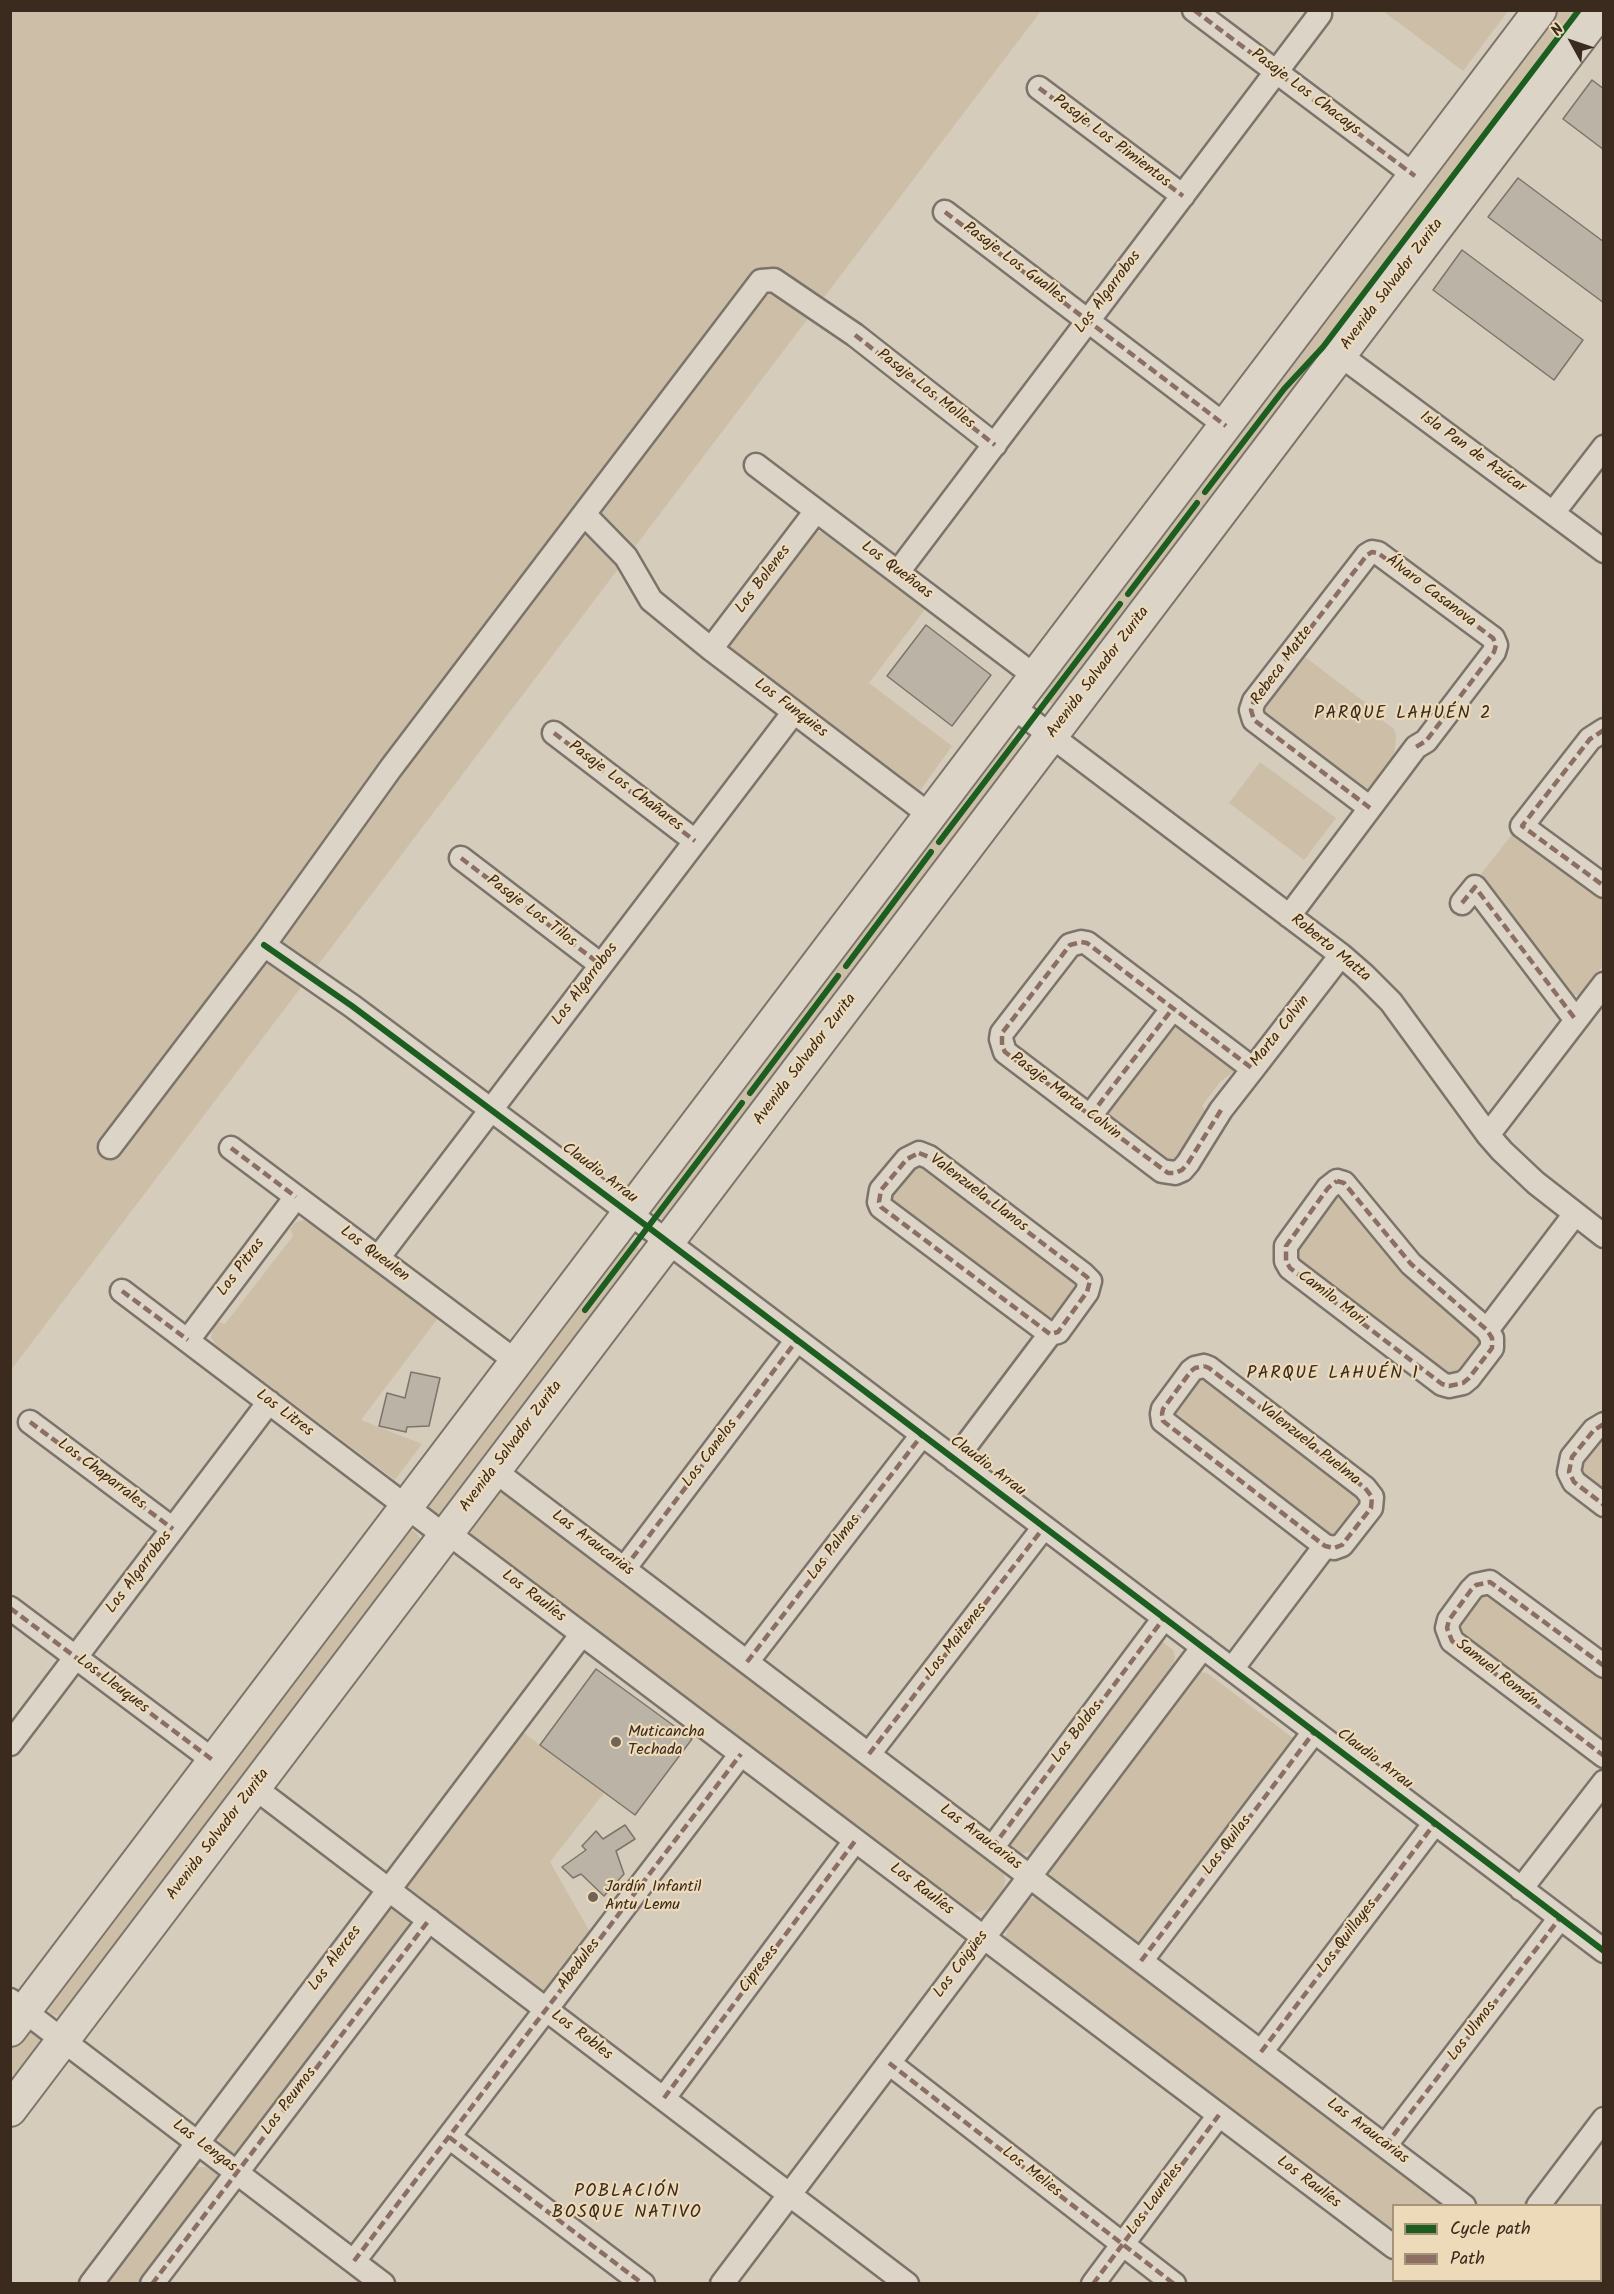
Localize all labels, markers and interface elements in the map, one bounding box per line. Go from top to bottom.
north arrow [1542,12,1602,72]
text: N [1545,18,1571,42]
street label: Pasaje Los Chacays [1247,46,1363,140]
street label: Pasaje Los Pimientos [1048,91,1174,193]
street label: Avenida Salvador Zurita [1337,216,1449,354]
street label: Pasaje Los Gualles [959,219,1069,309]
street label: Los Algarrobos [1072,248,1146,338]
street label: Pasaje Los Molles [872,346,978,434]
street label: Isla Pan de Azúcar [1415,408,1529,498]
street label: Los Queñoas [857,538,935,604]
street label: Los Bolenes [732,542,796,618]
street label: Álvaro Casanova [1381,552,1479,632]
street label: Avenida Salvador Zurita [1043,604,1155,742]
street label: Rebeca Matte [1248,623,1318,709]
street label: Los Funquies [750,675,830,743]
district label: PARQUE LAHUÉN 2 [1314,704,1492,726]
street label: Pasaje Los Chañares [564,738,686,836]
street label: Pasaje Los Tilos [482,872,580,952]
street label: Roberto Matta [1286,911,1374,987]
street label: Los Algarrobos [549,940,623,1030]
street label: Avenida Salvador Zurita [750,991,862,1129]
street label: Marta Colvin [1247,992,1315,1072]
street label: Pasaje Marta Colvin [1006,1049,1124,1145]
street label: Claudio Arrau [557,1139,641,1209]
street label: Valenzuela Llanos [925,1151,1031,1237]
street label: Los Queulen [336,1223,412,1287]
street label: Los Pitras [214,1235,270,1301]
street label: Camilo Mori [1293,1267,1369,1331]
district label: PARQUE LAHUÉN 1 [1247,1364,1419,1386]
street label: Avenida Salvador Zurita [456,1378,568,1516]
street label: Los Litres [251,1386,317,1442]
street label: Valenzuela Puelma [1255,1400,1363,1490]
street label: Los Canelos [679,1416,743,1492]
street label: Claudio Arrau [945,1432,1029,1502]
street label: Los Chaparrales [53,1435,149,1515]
street label: Las Araucarias [547,1507,637,1581]
street label: Las Palmas [804,1512,866,1584]
street label: Los Algarrobos [103,1528,177,1618]
street label: Los Raulíes [497,1567,569,1627]
street label: Los Maitenes [922,1600,992,1682]
street label: Samuel Román [1451,1636,1541,1712]
street label: Los Lleuques [72,1651,152,1719]
street label: Los Boldos [1048,1698,1108,1768]
place label: Muticancha Techada [628,1723,705,1761]
street label: Claudio Arrau [1332,1725,1416,1795]
marker: Muticancha Techada [609,1735,623,1749]
street label: Avenida Salvador Zurita [163,1766,275,1904]
street label: Las Araucarias [935,1801,1025,1875]
street label: Las Quilas [1199,1812,1257,1880]
street label: Los Raulíes [885,1860,957,1920]
place label: Jardín Infantil Antu Lemu [605,1878,701,1916]
marker: Jardín Infantil Antu Lemu [586,1890,600,1904]
street label: Los Quillayes [1314,1896,1382,1978]
street label: Los Alerces [305,1923,367,1995]
street label: Los Coigües [931,1928,993,2002]
street label: Abedules [555,1936,605,1994]
street label: Cipreses [736,1943,784,1997]
street label: Los Ulmos [1444,1998,1502,2066]
street label: Los Robles [546,2007,616,2065]
street label: Los Peumos [258,2064,322,2140]
street label: Las Araucarias [1322,2095,1412,2169]
street label: Las Lengas [168,2117,240,2177]
street label: Los Melies [997,2144,1065,2202]
street label: Los Raulíes [1272,2153,1344,2213]
street label: Los Laureles [1124,2161,1188,2239]
district label: POBLACIÓN BOSQUE NATIVO [552,2182,702,2224]
legend [1392,2204,1602,2282]
text: Cycle path [1450,2215,1531,2244]
text: Path [1450,2245,1485,2274]

